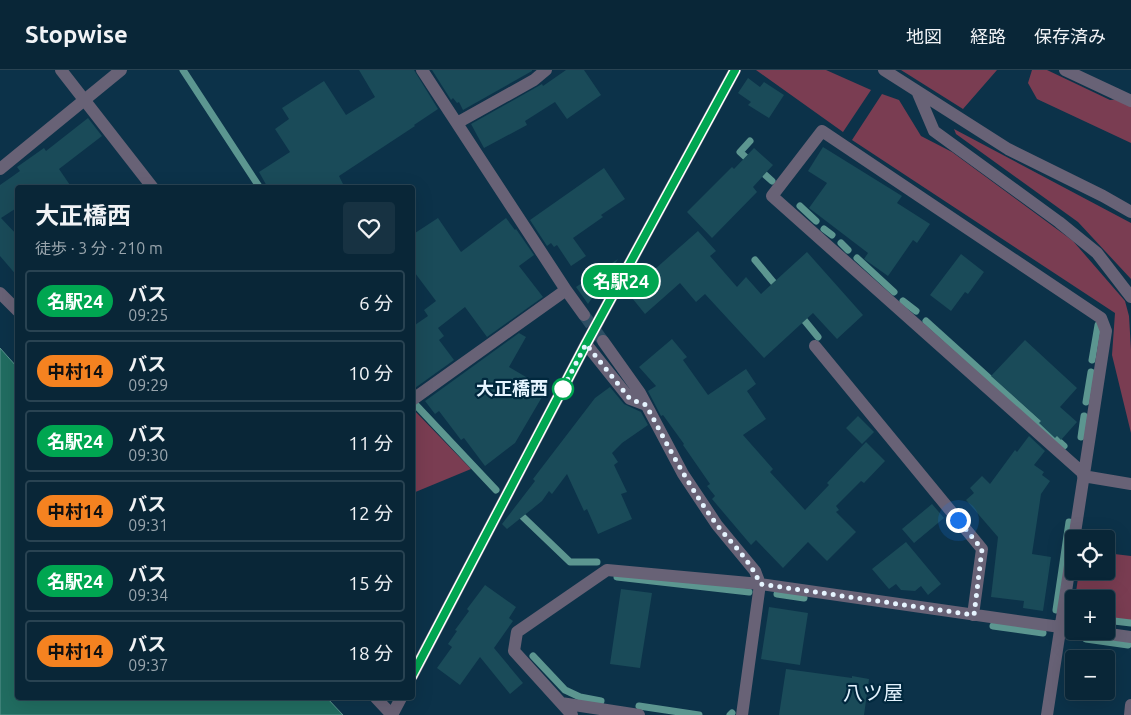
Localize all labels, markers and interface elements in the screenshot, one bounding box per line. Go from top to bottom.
text: Stopwise [25,21,128,48]
text: 地図 [906,26,942,46]
text: 経路 [970,26,1006,46]
text: 保存済み [1034,26,1106,46]
text: 大正橋西 [35,202,131,229]
button: heart [343,202,395,254]
text: 徒歩 · 3 分 · 210 m [35,239,163,257]
line badge: 名駅24 [586,265,656,297]
text: 名駅24 [593,271,649,291]
text: バス [128,283,166,305]
text: 名駅24 [47,291,103,311]
text: 6 分 [359,292,393,314]
text: 09:25 [128,306,168,324]
text: バス [128,353,166,375]
text: 中村14 [47,361,103,381]
text: 10 分 [348,362,393,384]
text: 09:29 [128,376,168,394]
place label: 大正橋西 [476,378,548,398]
marker: 大正橋西 [552,378,574,400]
text: バス [128,423,166,445]
text: 名駅24 [47,431,103,451]
text: 11 分 [348,432,393,454]
text: 09:30 [128,446,168,464]
text: バス [128,493,166,515]
text: 中村14 [47,501,103,521]
text: 12 分 [348,502,393,524]
your location [946,508,971,533]
text: 09:31 [128,516,168,534]
map controls [1065,530,1115,700]
button: locate [1065,530,1115,580]
text: バス [128,563,166,585]
text: 名駅24 [47,571,103,591]
text: 15 分 [348,572,393,594]
text: 09:34 [128,586,168,604]
button: + [1065,590,1115,640]
text: バス [128,633,166,655]
text: 中村14 [47,641,103,661]
text: 18 分 [348,642,393,664]
button: − [1065,650,1115,700]
text: 09:37 [128,656,168,674]
district label: 八ツ屋 [843,681,903,704]

